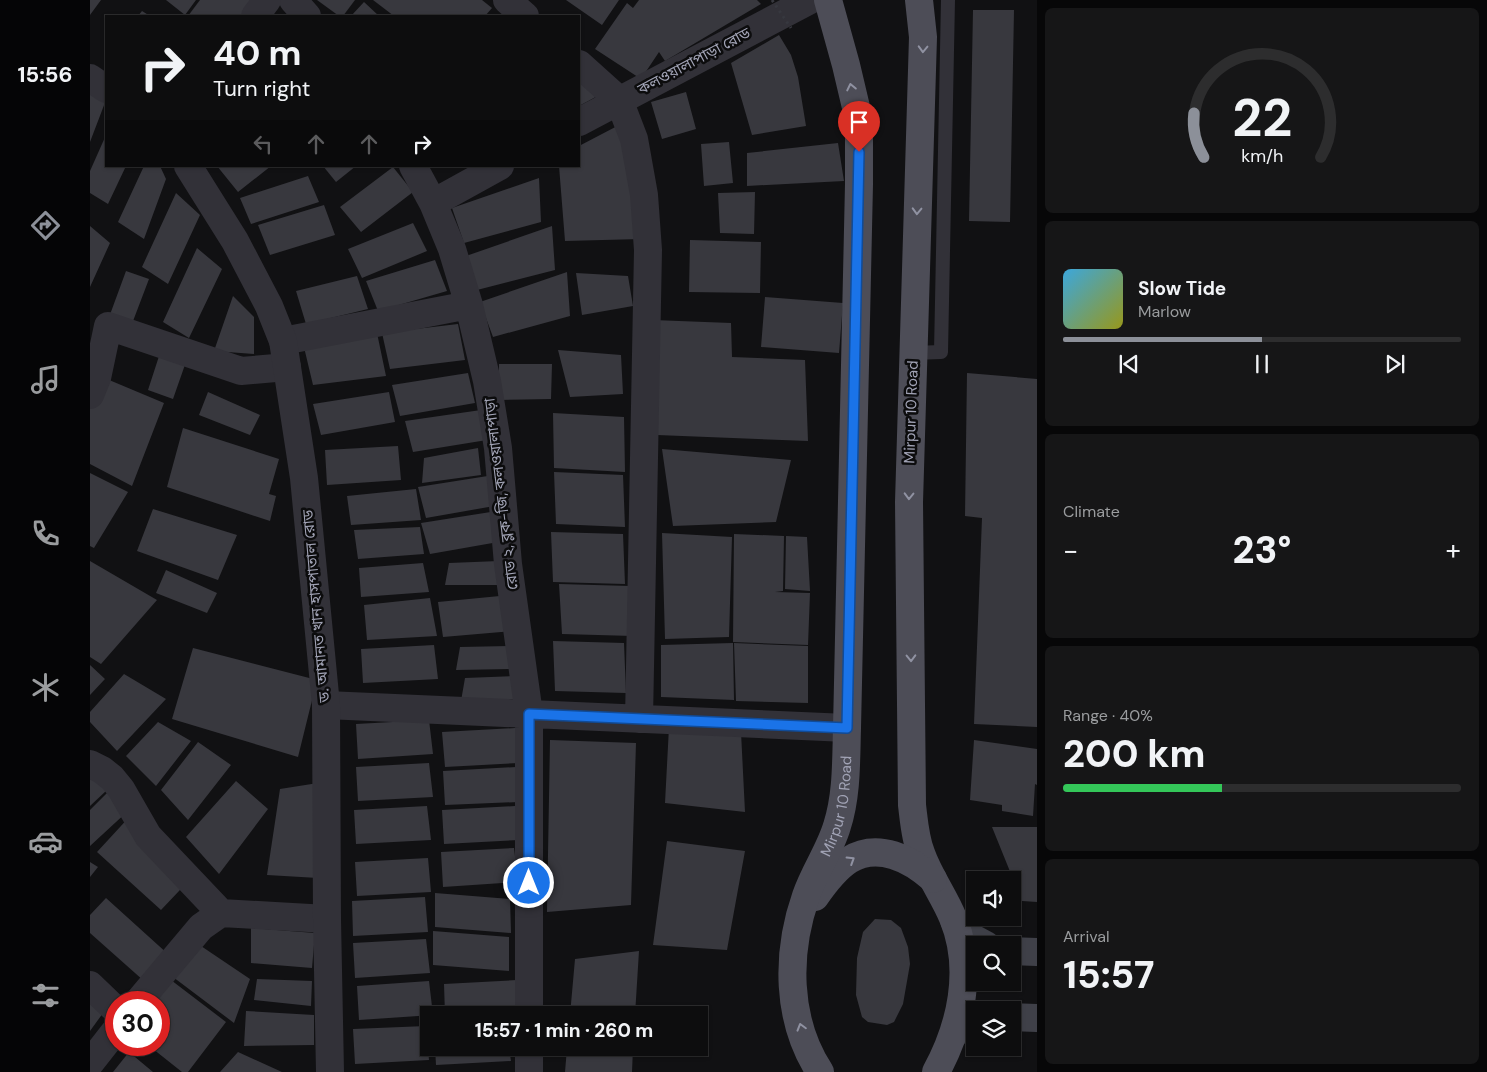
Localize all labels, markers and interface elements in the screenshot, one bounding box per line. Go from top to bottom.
street label: কলওয়ালাপাড়া রোড [633,23,754,100]
text: 40 m [213,30,302,76]
icon: right [130,35,195,100]
one-way arrow [917,45,928,53]
text: 15:56 [18,60,72,89]
text: Turn right [213,74,310,103]
one-way arrow [846,83,857,92]
text: 22 [1232,84,1292,152]
pin [838,101,880,152]
icon: arrive [845,108,873,136]
icon: left [249,130,277,158]
icon: ahead [302,130,330,158]
icon: ahead [355,130,383,158]
icon: right [408,130,436,158]
text: km/h [1241,144,1283,168]
one-way arrow [912,207,923,215]
icon: directions [28,208,63,243]
text: Slow Tide [1138,276,1226,301]
text: Marlow [1138,301,1191,322]
icon: previous [1115,350,1143,378]
icon: pause [1248,350,1276,378]
icon: next [1381,350,1409,378]
street label: Mirpur 10 Road [899,360,923,464]
icon: music [28,362,63,397]
street label: রোড ২, ব্লক-জি, কলওয়ালাপাড়া [479,396,523,591]
one-way arrow [904,492,914,500]
text: Climate [1063,501,1120,522]
street label: ড. আমানত খান হাসপাতাল রোড [298,508,334,704]
icon: phone [28,516,63,551]
text: 23° [1233,525,1291,575]
text: − [1063,532,1078,569]
text: + [1446,532,1461,569]
one-way arrow [905,655,916,663]
icon: climate [28,670,63,705]
text: Range · 40% [1063,705,1153,726]
text: 200 km [1063,729,1206,779]
street label: Mirpur 10 Road [816,755,856,860]
icon: car [28,824,63,859]
position arrow [502,856,554,908]
one-way arrow [845,857,854,867]
map controls [966,871,1021,1056]
button: sound [966,871,1021,926]
text: Arrival [1063,926,1110,947]
button: search [966,936,1021,991]
text: 15:57 [1063,950,1154,1000]
icon: filters [28,978,63,1013]
speed limit sign: 30 [105,991,170,1056]
button: layers [966,1001,1021,1056]
text: 15:57 · 1 min · 260 m [475,1018,653,1043]
one-way arrow [796,1024,806,1032]

